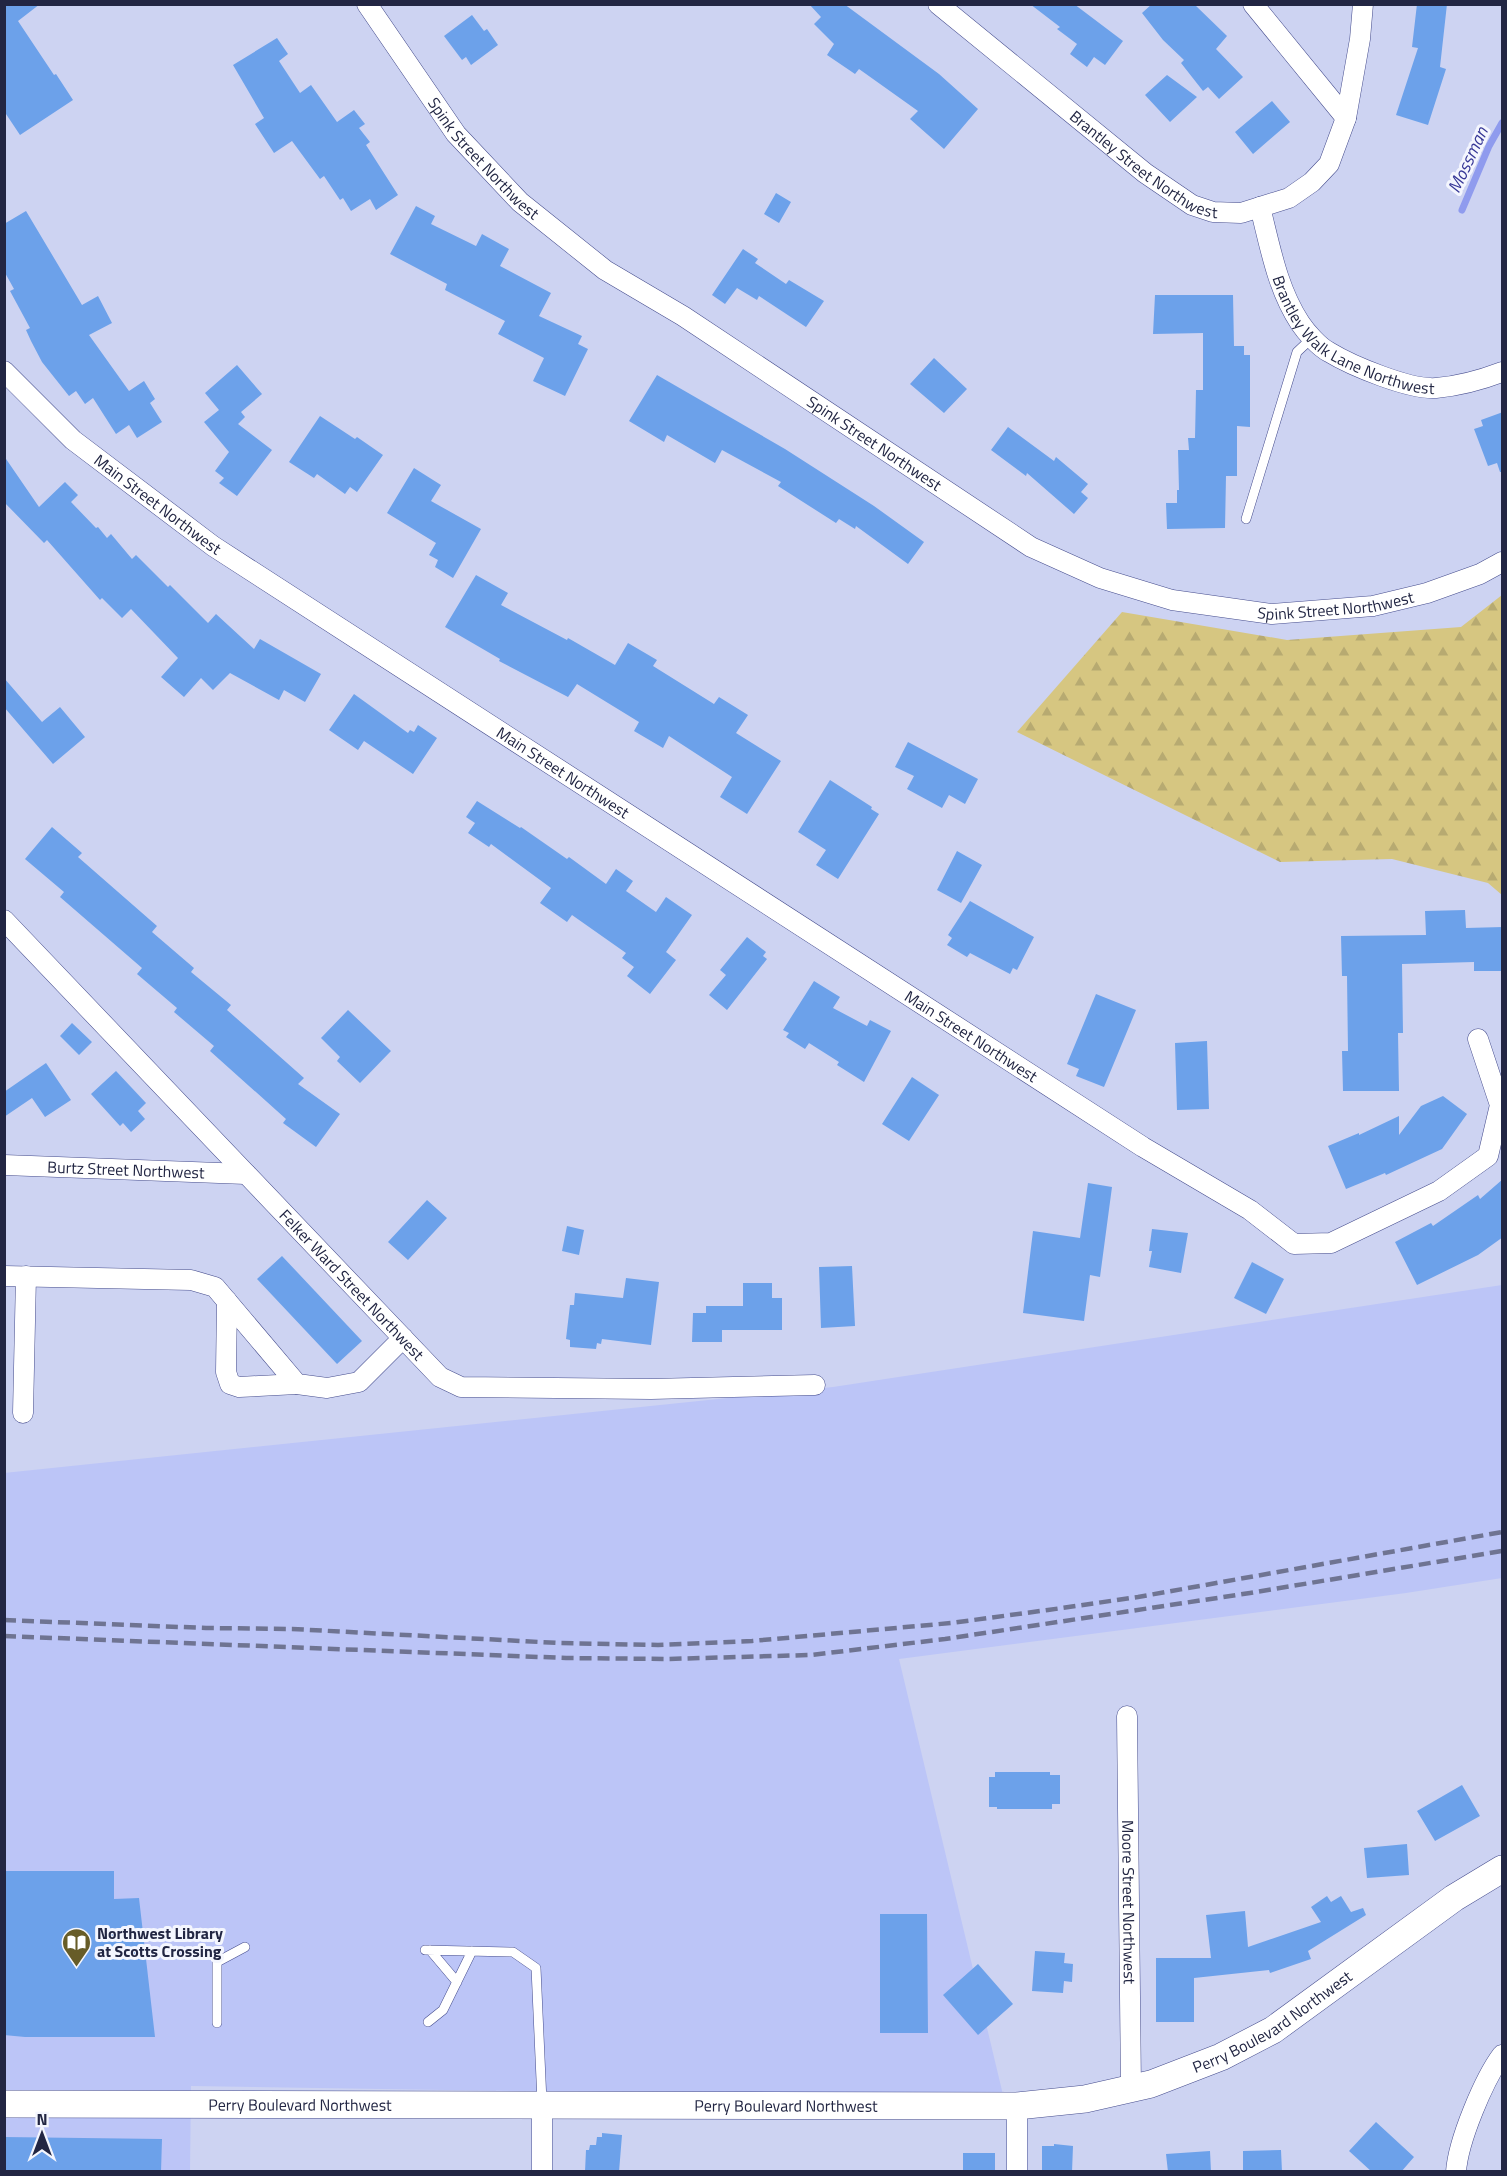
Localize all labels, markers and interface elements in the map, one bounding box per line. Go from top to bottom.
street label: Spink Street Northwest [422,92,545,225]
street label: Brantley Street Northwest [1065,104,1218,224]
water label: Mossman [1440,121,1495,197]
street label: Brantley Walk Lane Northwest [1267,272,1435,400]
street label: Spink Street Northwest [802,389,947,497]
street label: Main Street Northwest [89,448,226,561]
street label: Spink Street Northwest [1256,585,1417,626]
street label: Main Street Northwest [492,720,635,824]
street label: Main Street Northwest [900,984,1043,1088]
street label: Burtz Street Northwest [47,1155,205,1184]
street label: Felker Ward Street Northwest [274,1204,430,1366]
street label: Moore Street Northwest [1116,1820,1142,1985]
place label: Northwest Library at Scotts Crossing [97,1921,223,1963]
library icon: Northwest Library at Scotts Crossing [60,1926,92,1968]
street label: Perry Boulevard Northwest [1189,1964,1357,2079]
street label: Perry Boulevard Northwest [208,2092,392,2117]
street label: Perry Boulevard Northwest [694,2093,878,2118]
north arrow [12,2104,72,2164]
text: N [36,2107,48,2131]

